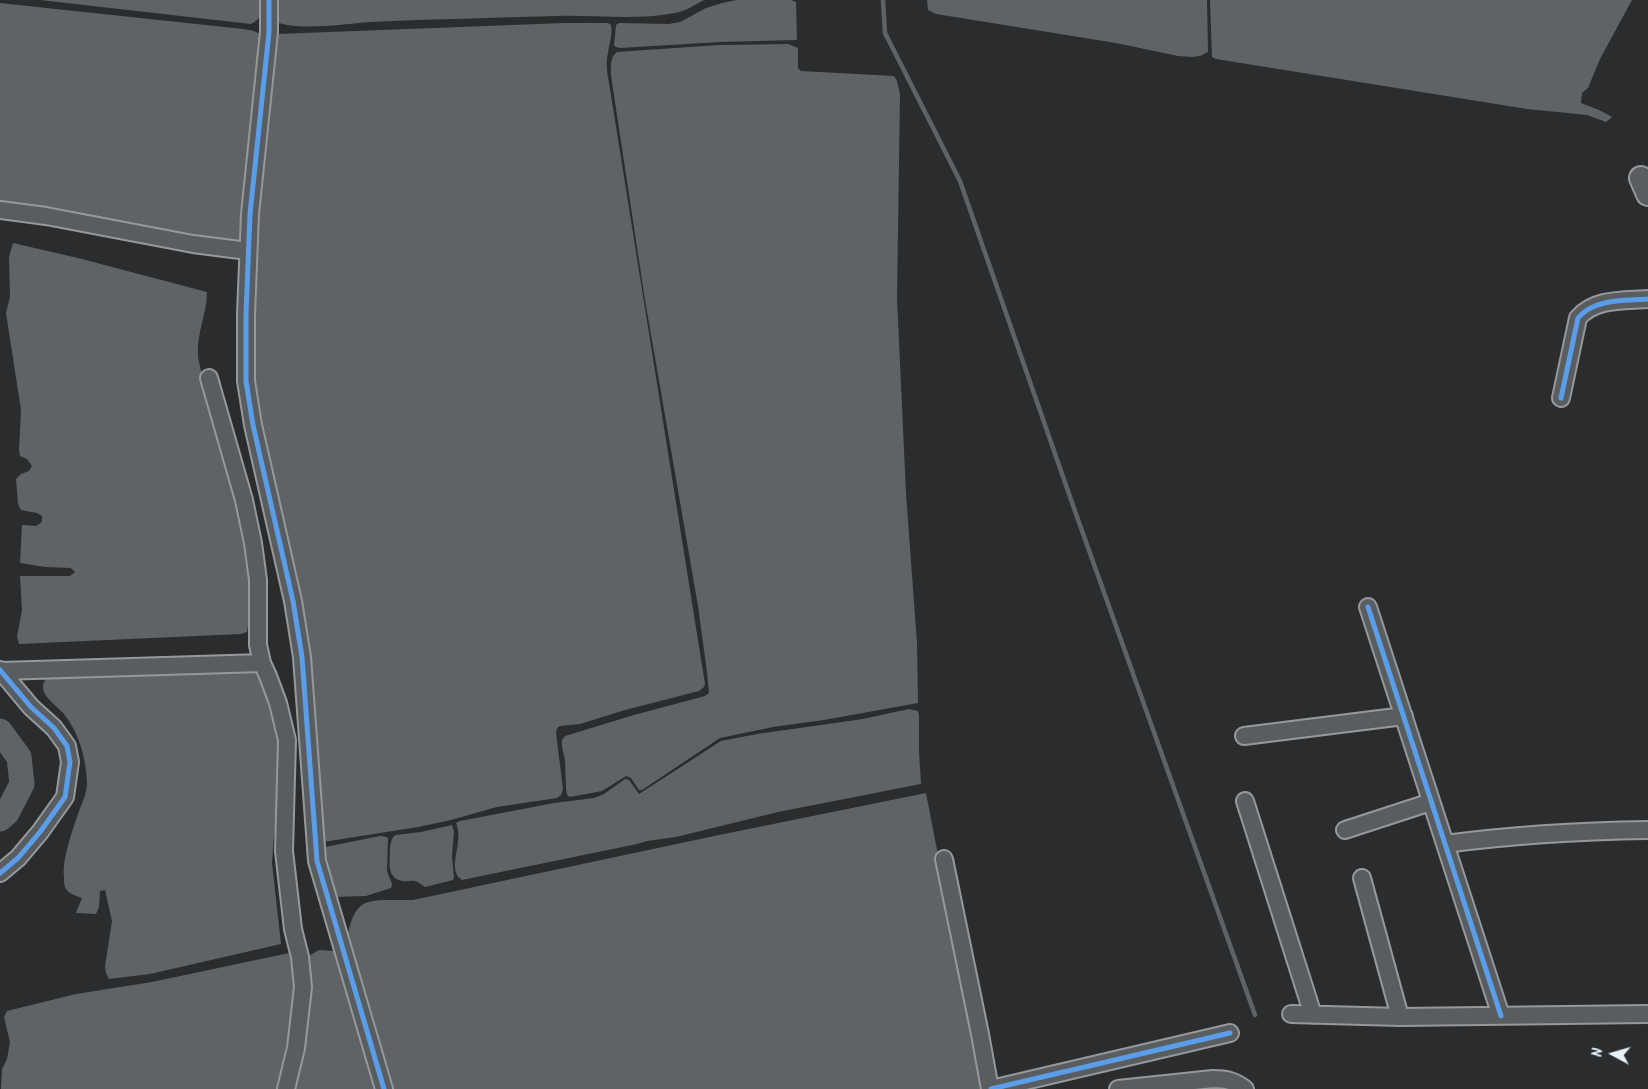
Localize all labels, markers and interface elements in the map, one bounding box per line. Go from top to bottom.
north arrow [1588,1029,1638,1079]
text: N [1587,1047,1609,1058]

